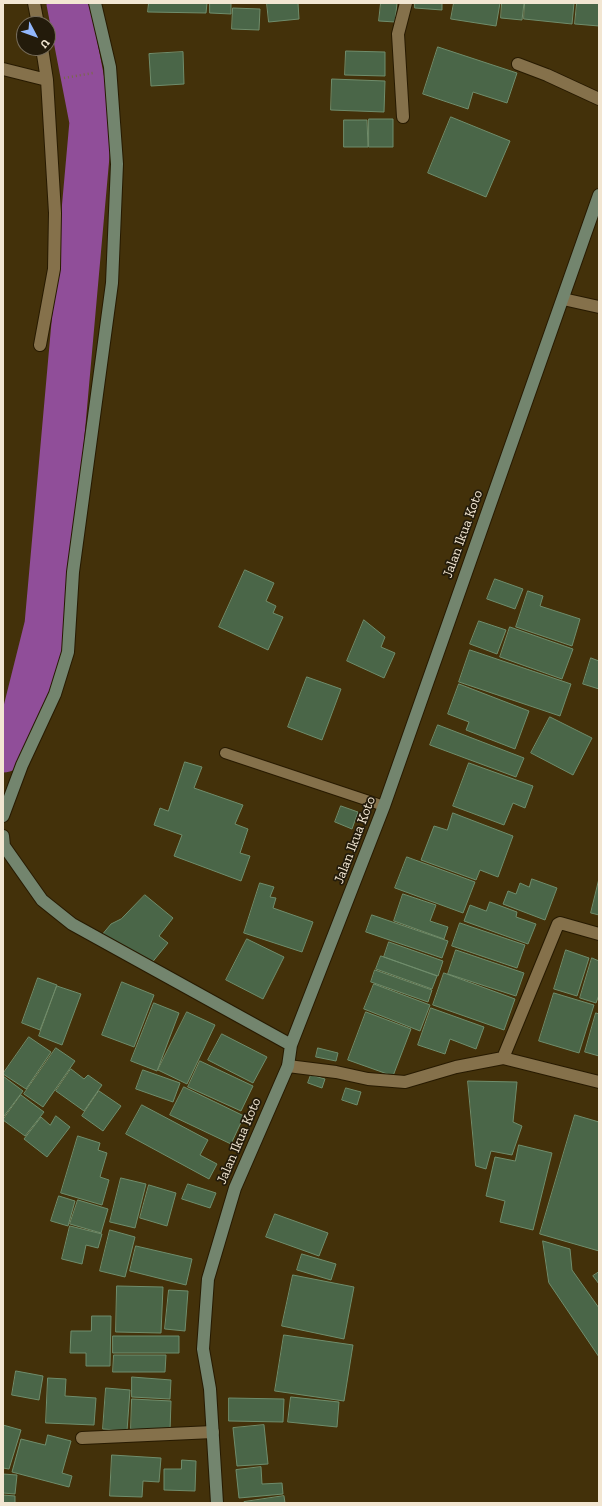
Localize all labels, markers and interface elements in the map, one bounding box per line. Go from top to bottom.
north arrow [16,16,56,56]
text: U [37,36,52,51]
street label: Jalan Ikua Koto [439,488,487,580]
street label: Jalan Ikua Koto [331,794,379,886]
street label: Jalan Ikua Koto [213,1095,265,1187]

